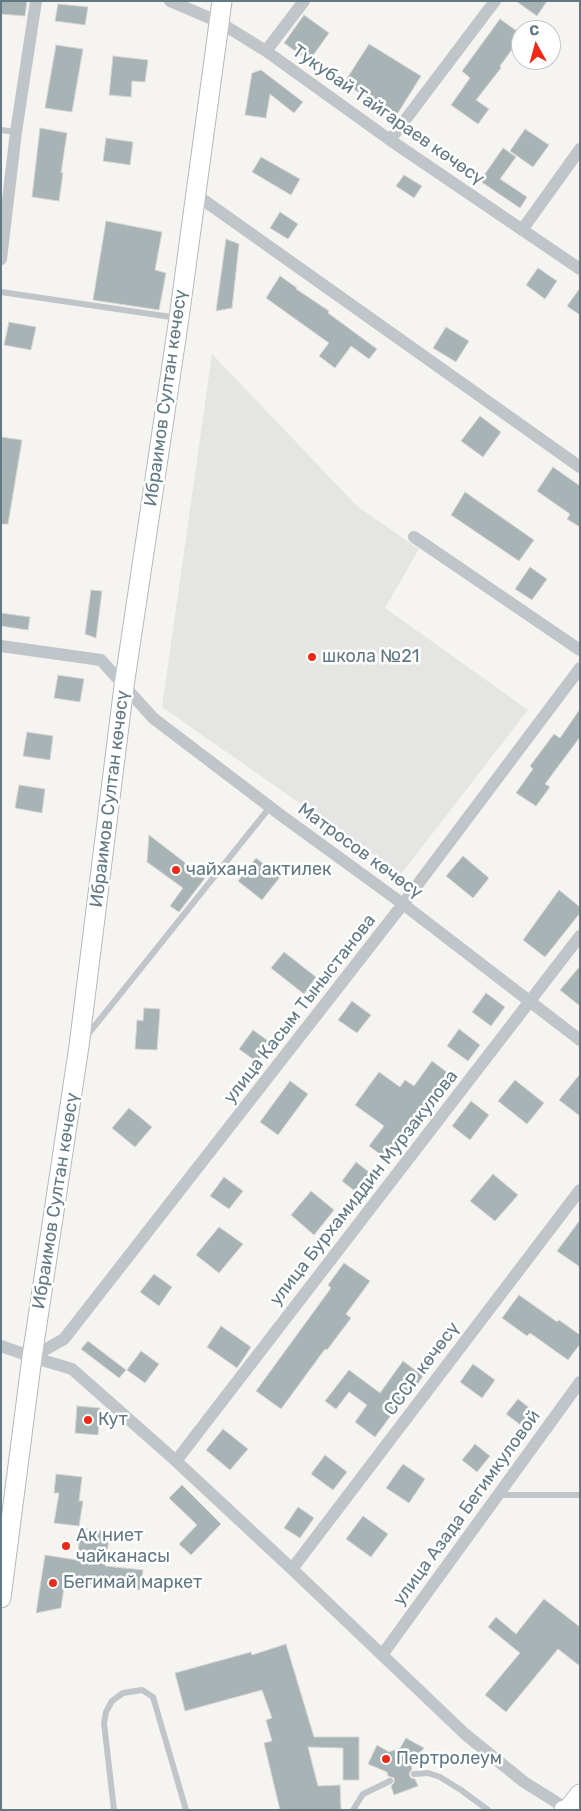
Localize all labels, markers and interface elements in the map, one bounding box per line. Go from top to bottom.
north arrow [511,20,561,70]
text: С [528,22,540,40]
street label: Тукубай Тайгараев көчөсү [288,40,488,190]
street label: Ибраимов Султан көчөсү [140,288,192,508]
place label: школа №21 [322,646,419,668]
marker: школа №21 [306,651,318,663]
street label: Ибраимов Султан көчөсү [86,689,134,909]
street label: Матросов көчөсү [293,798,427,904]
place label: чайхана актилек [186,859,332,881]
marker: чайхана актилек [170,864,182,876]
street label: улица Касым Тыныстанова [219,910,381,1108]
street label: улица Бурхамиддин Мурзакулова [265,1066,463,1310]
street label: Ибраимов Султан көчөсү [28,1091,84,1311]
street label: СССР көчөсү [380,1318,464,1420]
street label: улица Азада Бегимкуловой [389,1406,545,1610]
place label: Кут [98,1409,128,1431]
marker: Кут [82,1414,94,1426]
place label: Ак ниет чайканасы [76,1525,170,1568]
marker: Ак ниет чайканасы [60,1540,72,1552]
place label: Бегимай маркет [63,1572,202,1594]
marker: Бегимай маркет [47,1577,59,1589]
place label: Пертролеум [396,1748,502,1770]
marker: Пертролеум [380,1753,392,1765]

